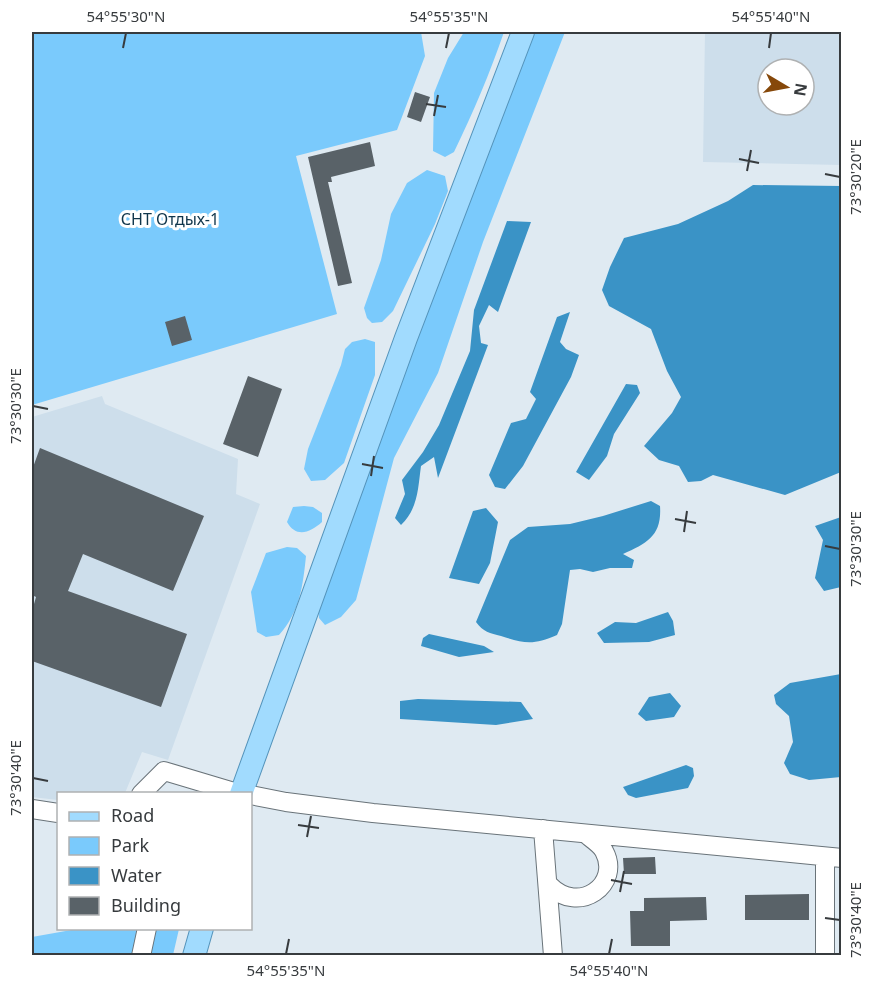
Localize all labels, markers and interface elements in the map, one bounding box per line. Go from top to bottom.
text: 54°55'30"N [87,6,165,26]
text: 54°55'35"N [410,6,488,26]
text: 54°55'40"N [732,6,810,26]
north arrow [756,57,816,117]
text: N [789,81,813,98]
text: 73°30'20"E [845,139,865,215]
park label: СНТ Отдых-1 [121,208,219,230]
text: 73°30'30"E [5,368,25,444]
text: 73°30'30"E [845,511,865,587]
text: 73°30'40"E [5,740,25,816]
legend [57,792,252,930]
text: Road [111,803,154,827]
text: Park [111,833,149,857]
text: Water [111,863,162,887]
text: 73°30'40"E [845,882,865,958]
text: Building [111,893,181,917]
text: 54°55'35"N [247,960,325,980]
text: 54°55'40"N [570,960,648,980]

